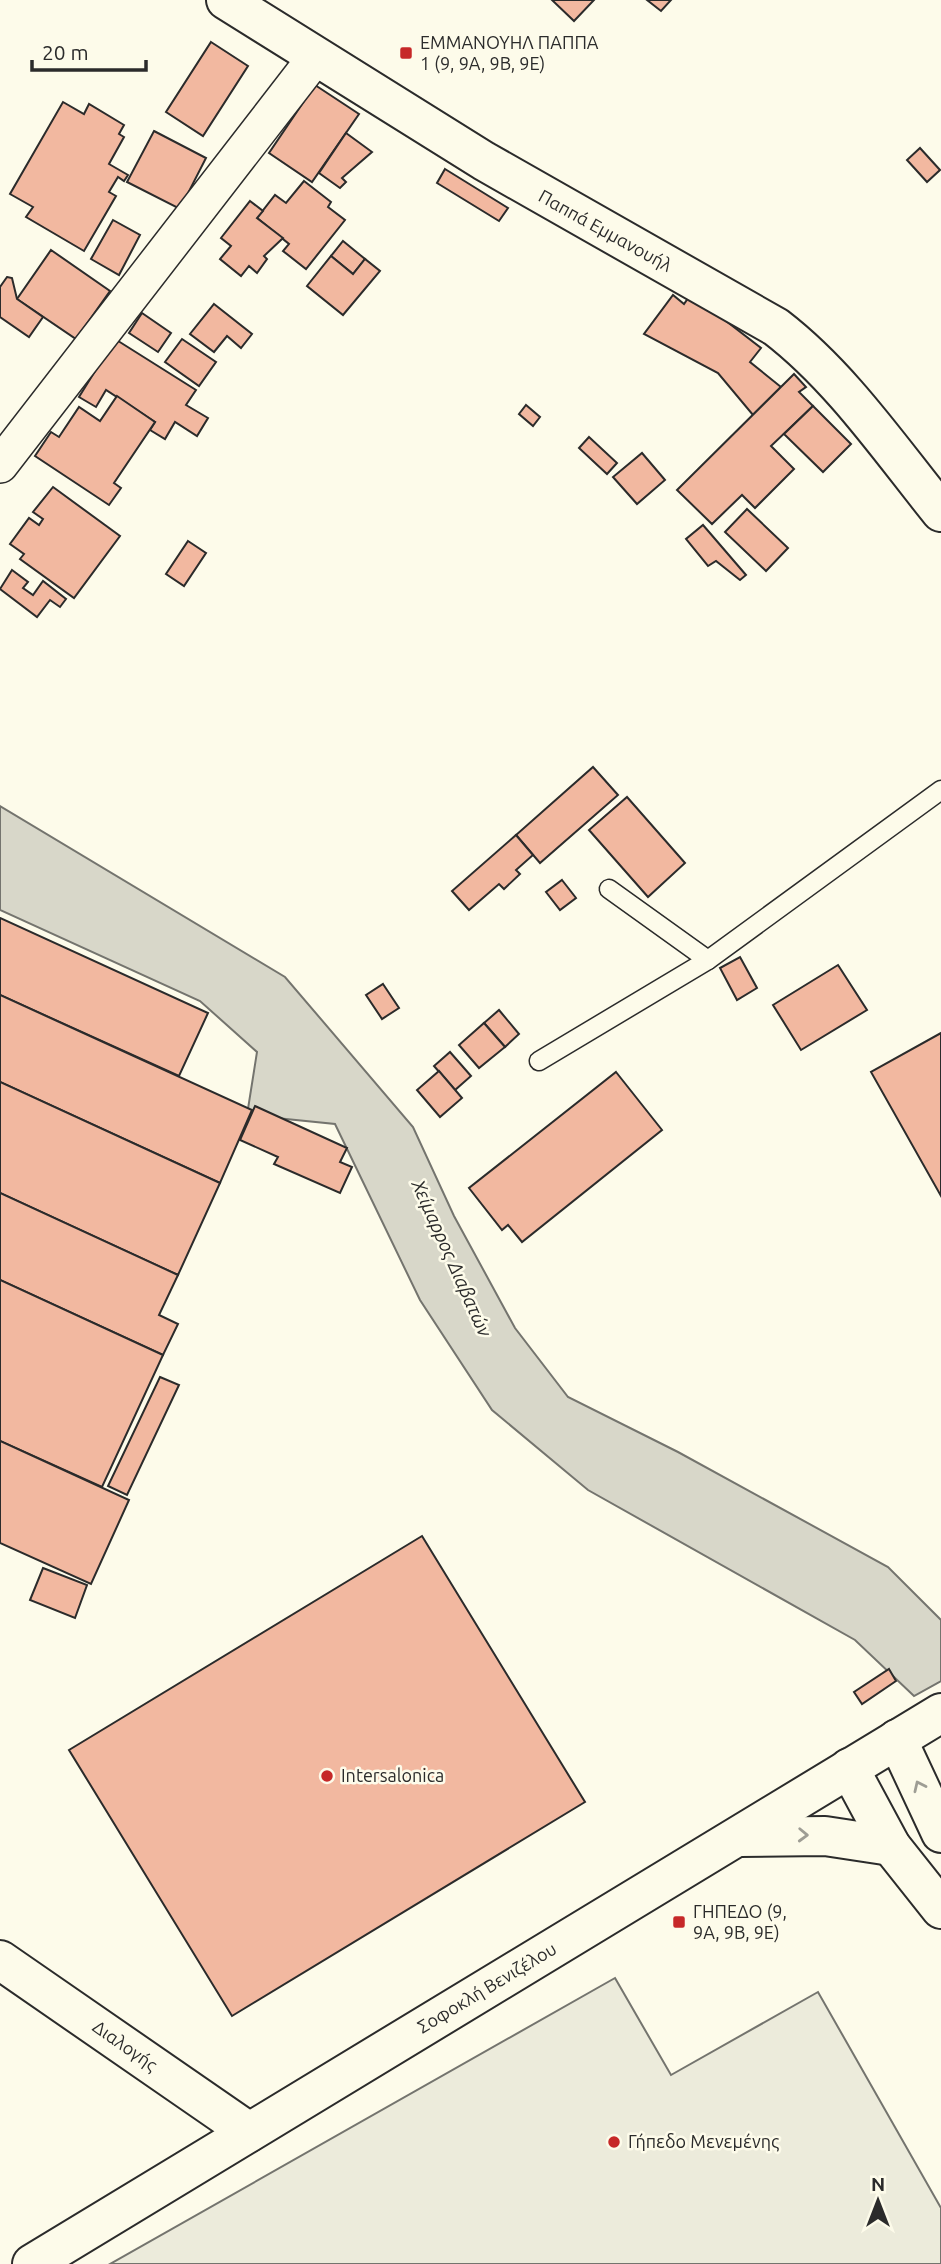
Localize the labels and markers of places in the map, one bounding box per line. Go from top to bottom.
place label: ΕΜΜΑΝΟΥΗΛ ΠΑΠΠΑ 1 (9, 9Α, 9Β, 9Ε) [420,32,599,74]
marker: ΕΜΜΑΝΟΥΗΛ ΠΑΠΠΑ 1 (9, 9Α, 9Β, 9Ε) [398,45,414,61]
place label: Intersalonica [341,1765,444,1785]
marker: Intersalonica [319,1768,335,1784]
place label: ΓΗΠΕΔΟ (9, 9Α, 9Β, 9Ε) [693,1901,787,1943]
marker: ΓΗΠΕΔΟ (9, 9Α, 9Β, 9Ε) [671,1914,687,1930]
place label: Γήπεδο Μενεμένης [628,2131,779,2152]
marker: Γήπεδο Μενεμένης [606,2134,622,2150]

